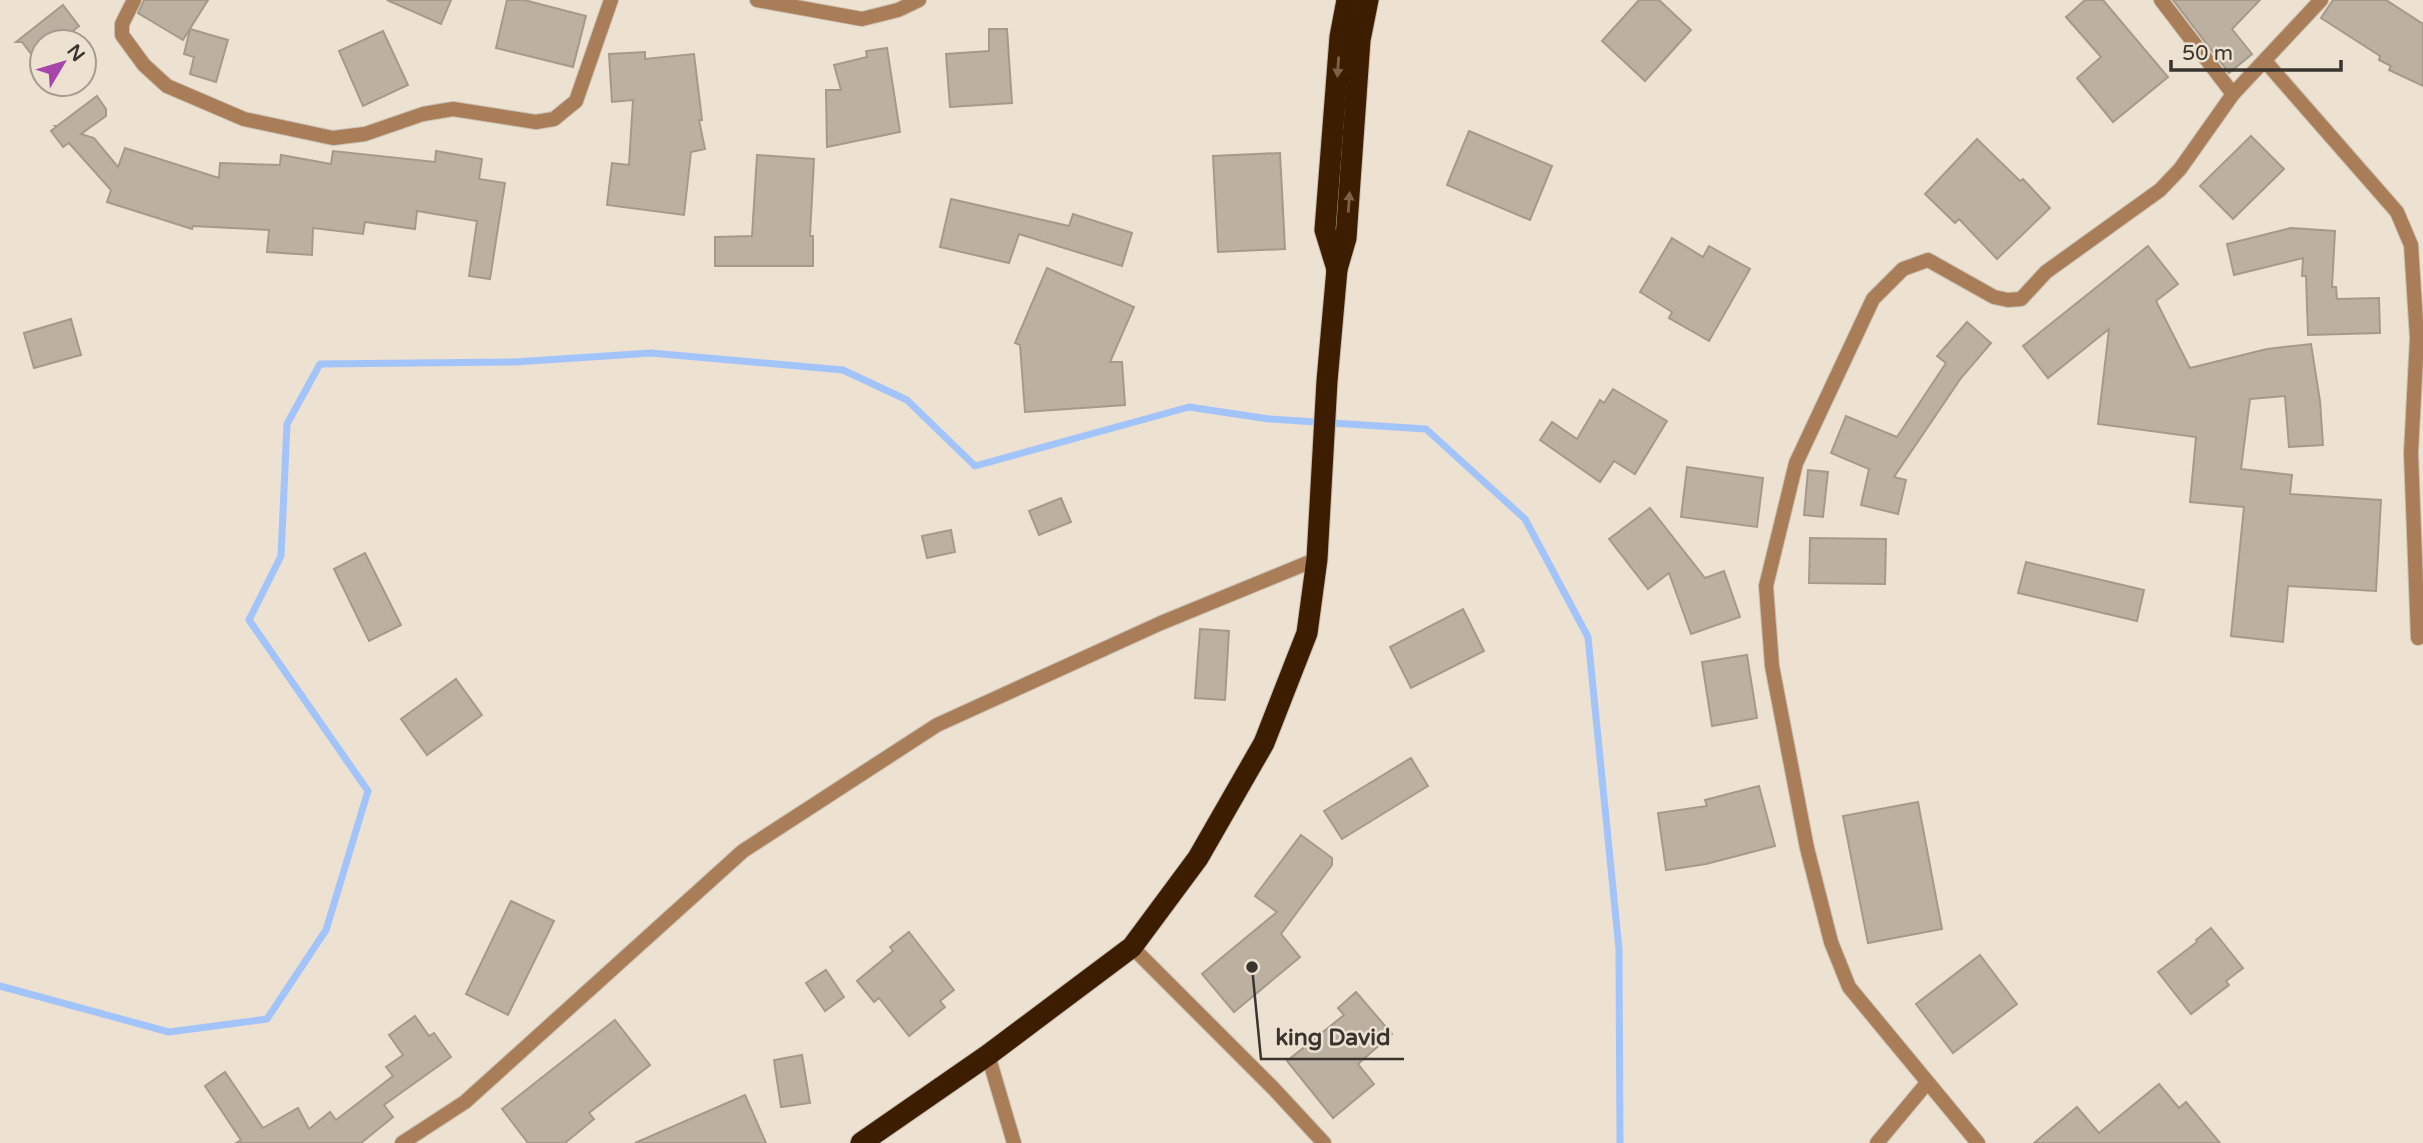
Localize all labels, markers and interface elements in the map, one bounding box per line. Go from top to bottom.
north arrow [28,28,98,98]
scale bar [2171,28,2341,72]
text: N [62,40,89,66]
text: 50 m [2182,41,2233,66]
one-way arrow [1332,57,1343,79]
one-way arrow [1344,191,1355,213]
callout: king David [1261,1015,1404,1059]
text: king David [1276,1024,1390,1052]

